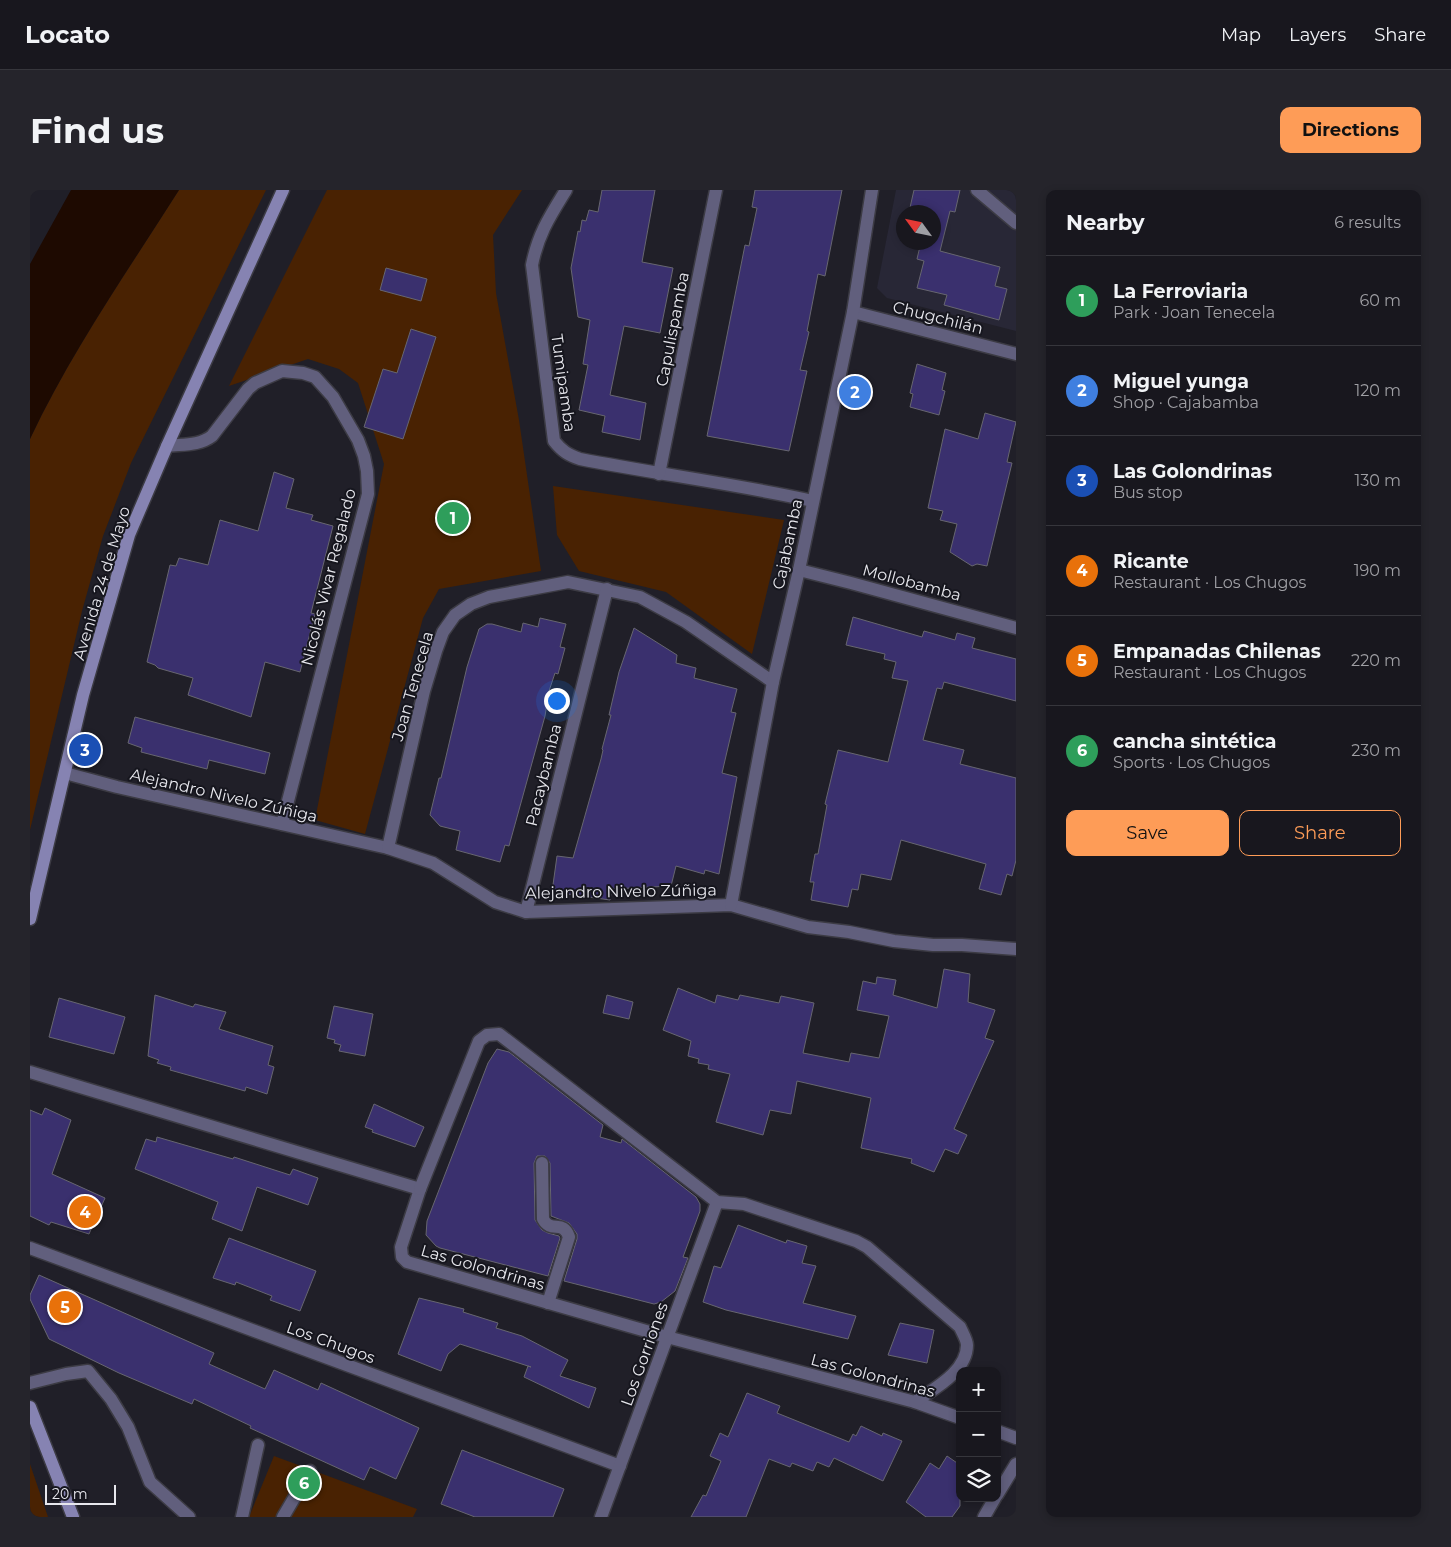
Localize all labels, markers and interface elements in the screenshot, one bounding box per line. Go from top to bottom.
text: Locato [25,20,110,49]
text: Map [1221,24,1261,46]
text: Layers [1289,24,1346,46]
text: Share [1374,24,1426,46]
button: Directions [1280,107,1421,153]
text: Find us [30,109,164,152]
north arrow [896,205,941,250]
text: Nearby [1066,210,1145,235]
text: 6 results [1334,213,1401,232]
street label: Capulispamba [652,270,693,388]
text: La Ferroviaria [1113,280,1248,303]
text: 1 [1079,291,1085,310]
text: 60 m [1359,291,1401,310]
street label: Chugchilán [891,297,985,338]
text: Park · Joan Tenecela [1113,303,1275,322]
street label: Tumipamba [547,333,580,433]
text: Miguel yunga [1113,370,1249,393]
pin: 2 [839,373,871,411]
text: 2 [1077,381,1087,400]
text: 120 m [1354,381,1401,400]
text: Shop · Cajabamba [1113,393,1259,412]
text: Las Golondrinas [1113,460,1272,483]
text: 3 [1077,471,1087,490]
text: 130 m [1354,471,1401,490]
text: Bus stop [1113,483,1183,502]
street label: Nicolás Vivar Regalado [297,487,360,668]
street label: Cajabamba [769,497,806,591]
pin: 1 [437,499,469,537]
street label: Avenida 24 de Mayo [69,504,134,662]
text: Ricante [1113,550,1189,573]
street label: Mollobamba [860,560,963,605]
text: 4 [1076,561,1088,580]
text: 190 m [1354,561,1401,580]
text: Restaurant · Los Chugos [1113,573,1306,592]
street label: Joan Tenecela [387,629,437,744]
text: Empanadas Chilenas [1113,640,1321,663]
text: 5 [1077,651,1087,670]
text: 220 m [1351,651,1401,670]
text: Restaurant · Los Chugos [1113,663,1306,682]
your location [544,688,570,714]
street label: Pacaybamba [522,722,565,828]
text: cancha sintética [1113,730,1276,753]
pin: 3 [69,731,101,769]
text: 6 [1077,741,1087,760]
text: 230 m [1351,741,1401,760]
text: Sports · Los Chugos [1113,753,1270,772]
street label: Alejandro Nivelo Zúñiga [128,765,319,826]
button: Save [1066,810,1229,856]
button: Share [1239,810,1401,856]
street label: Alejandro Nivelo Zúñiga [525,880,717,903]
pin: 4 [69,1193,101,1231]
street label: Las Golondrinas [419,1241,547,1294]
pin: 5 [49,1288,81,1326]
street label: Los Gorriones [617,1300,672,1409]
street label: Los Chugos [284,1318,378,1367]
street label: Las Golondrinas [809,1350,937,1401]
map controls [956,1367,1001,1502]
button: + [956,1367,1001,1412]
button: − [956,1412,1001,1457]
button: layers [956,1457,1001,1502]
pin: 6 [288,1464,320,1502]
scale bar [45,1482,116,1505]
text: 20 m [52,1485,88,1503]

